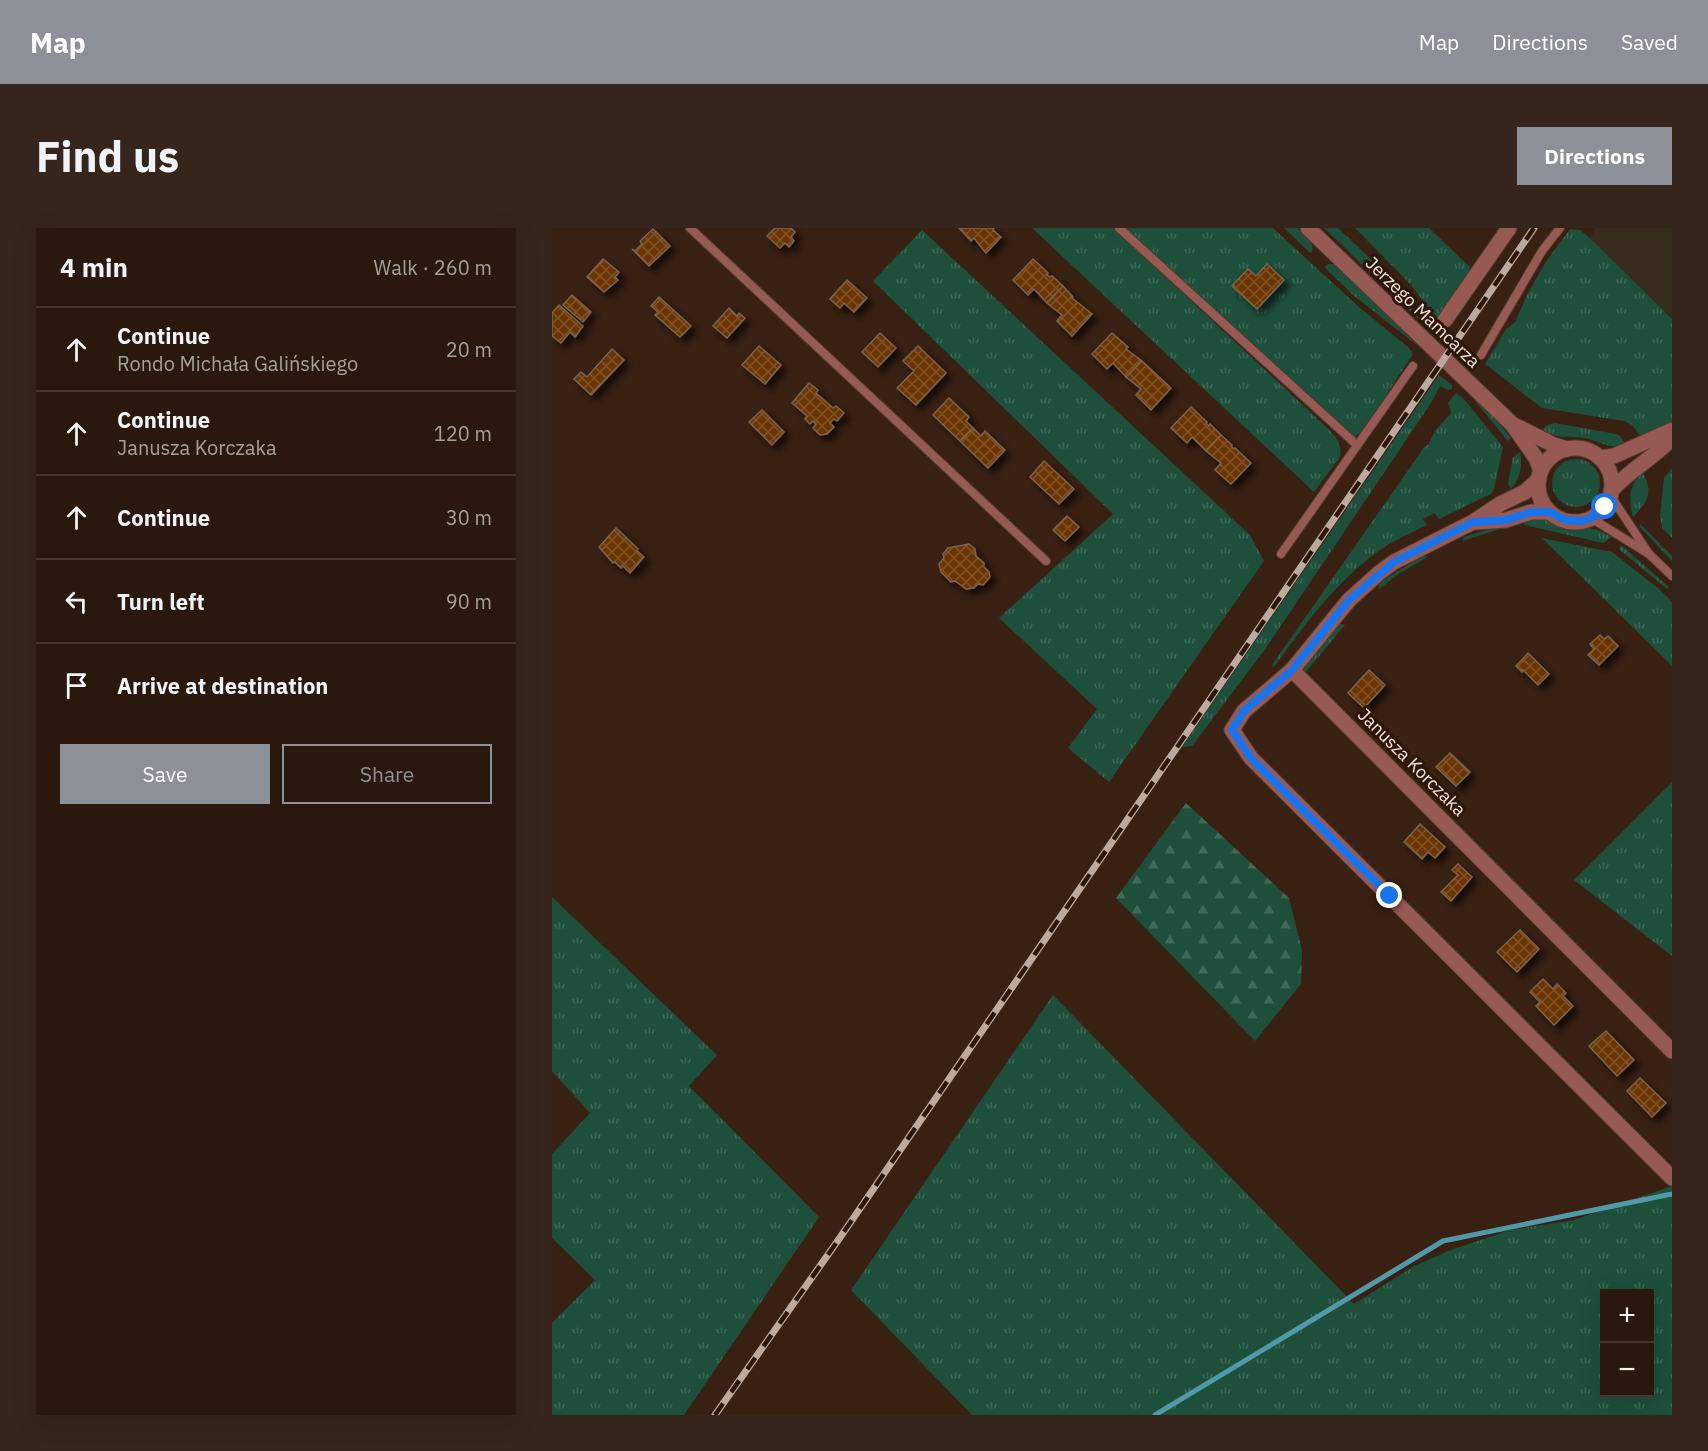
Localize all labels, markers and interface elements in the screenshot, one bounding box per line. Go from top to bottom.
text: Map [30,24,86,61]
text: Map [1419,28,1459,56]
text: Directions [1492,28,1588,56]
text: Saved [1621,28,1678,56]
button: Directions [1517,127,1672,185]
text: Find us [36,129,179,184]
text: 4 min [60,250,128,284]
street label: Jerzego Mamcarza [1361,251,1485,373]
text: Walk · 260 m [374,254,492,281]
text: Continue [117,321,210,350]
icon: ahead [60,333,93,366]
text: 20 m [446,336,492,363]
text: Rondo Michała Galińskiego [117,350,358,377]
text: Continue [117,405,210,434]
icon: ahead [60,417,93,450]
text: 120 m [434,420,492,447]
text: Janusza Korczaka [117,434,277,461]
route start [1591,493,1617,519]
icon: ahead [60,501,93,534]
text: Continue [117,503,210,532]
text: 30 m [446,504,492,531]
icon: left [60,585,93,618]
text: Turn left [117,587,205,616]
text: 90 m [446,588,492,615]
icon: arrive [60,669,93,702]
text: Arrive at destination [117,671,328,700]
street label: Janusza Korczaka [1353,703,1471,821]
button: Save [60,744,270,804]
button: Share [282,744,492,804]
route end [1376,882,1402,908]
map controls [1600,1289,1654,1397]
button: + [1600,1289,1654,1343]
button: − [1600,1343,1654,1397]

